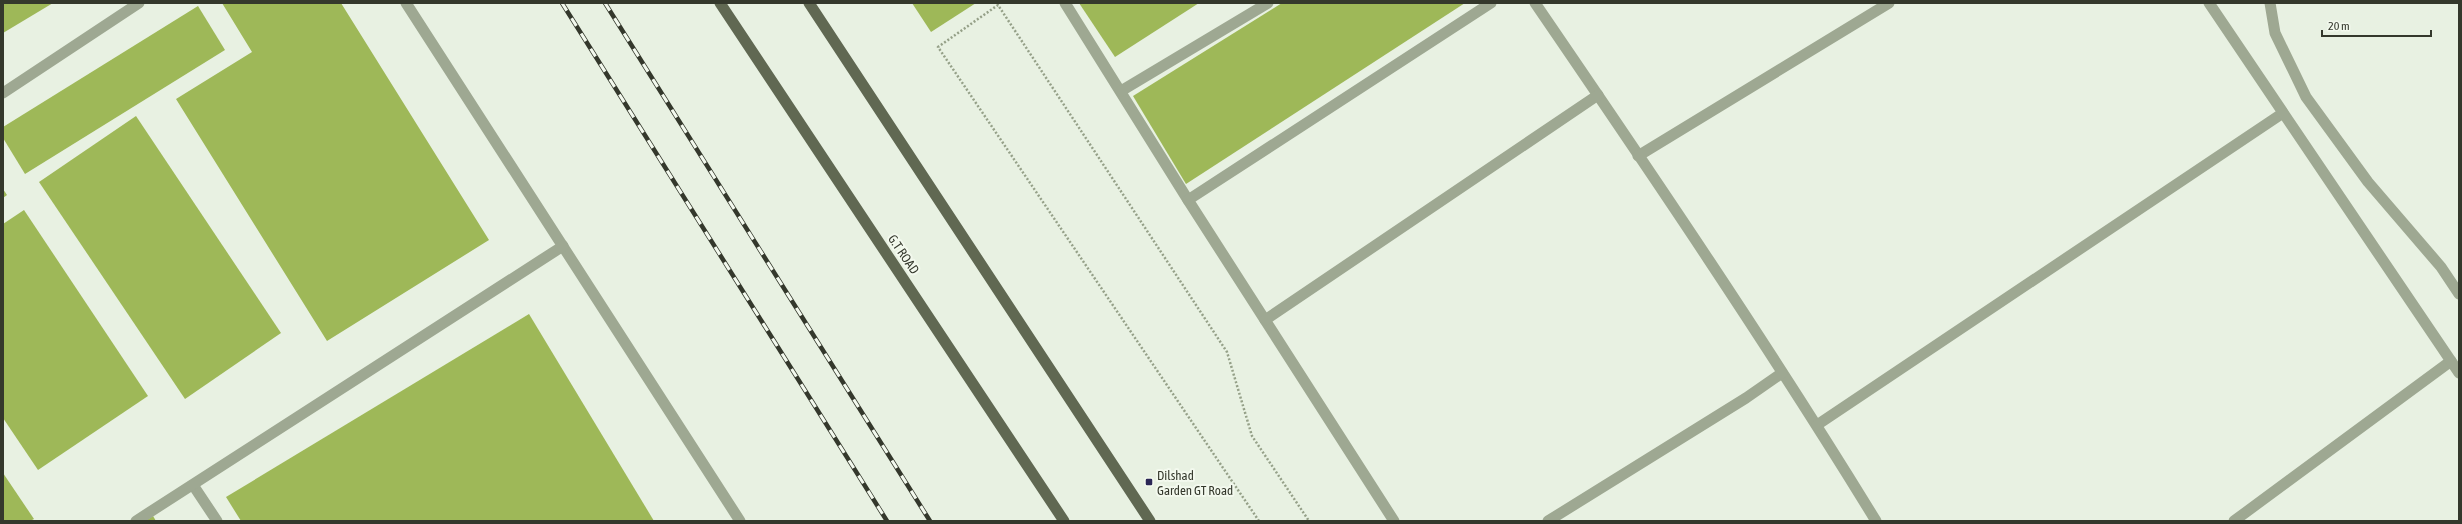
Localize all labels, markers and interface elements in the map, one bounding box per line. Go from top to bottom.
scale bar [2322,12,2431,38]
text: 20 m [2328,19,2350,33]
street label: G.T ROAD [885,232,922,277]
place label: Dilshad Garden GT Road [1157,468,1233,498]
marker: Dilshad Garden GT Road [1144,477,1154,487]

